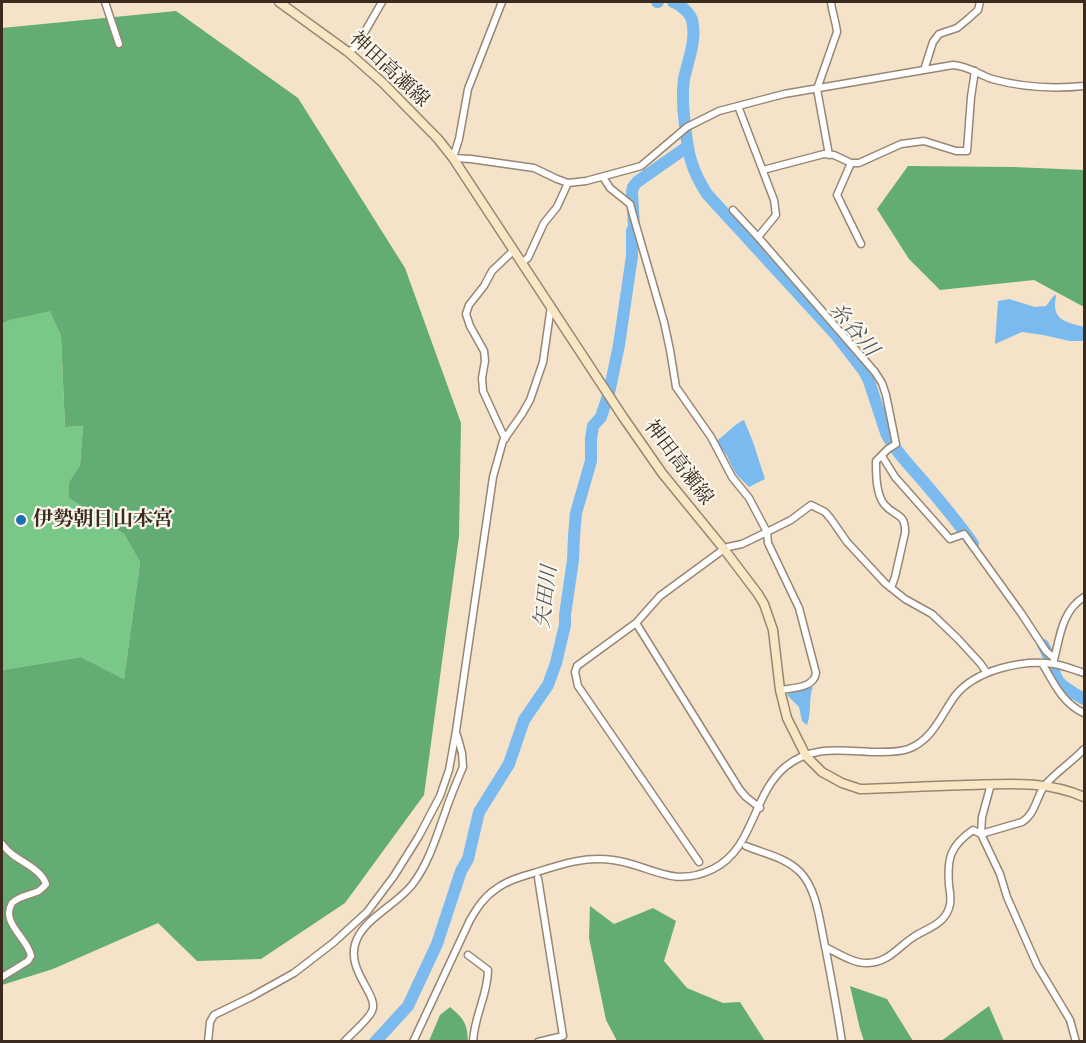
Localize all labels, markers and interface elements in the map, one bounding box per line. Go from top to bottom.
street label: 神田高瀬線 [344,27,434,113]
water label: 糸谷川 [823,298,883,362]
street label: 神田高瀬線 [638,416,718,510]
place label: 伊勢朝日山本宮 [33,508,173,532]
marker: 伊勢朝日山本宮 [14,513,28,527]
water label: 矢田川 [531,564,563,630]

